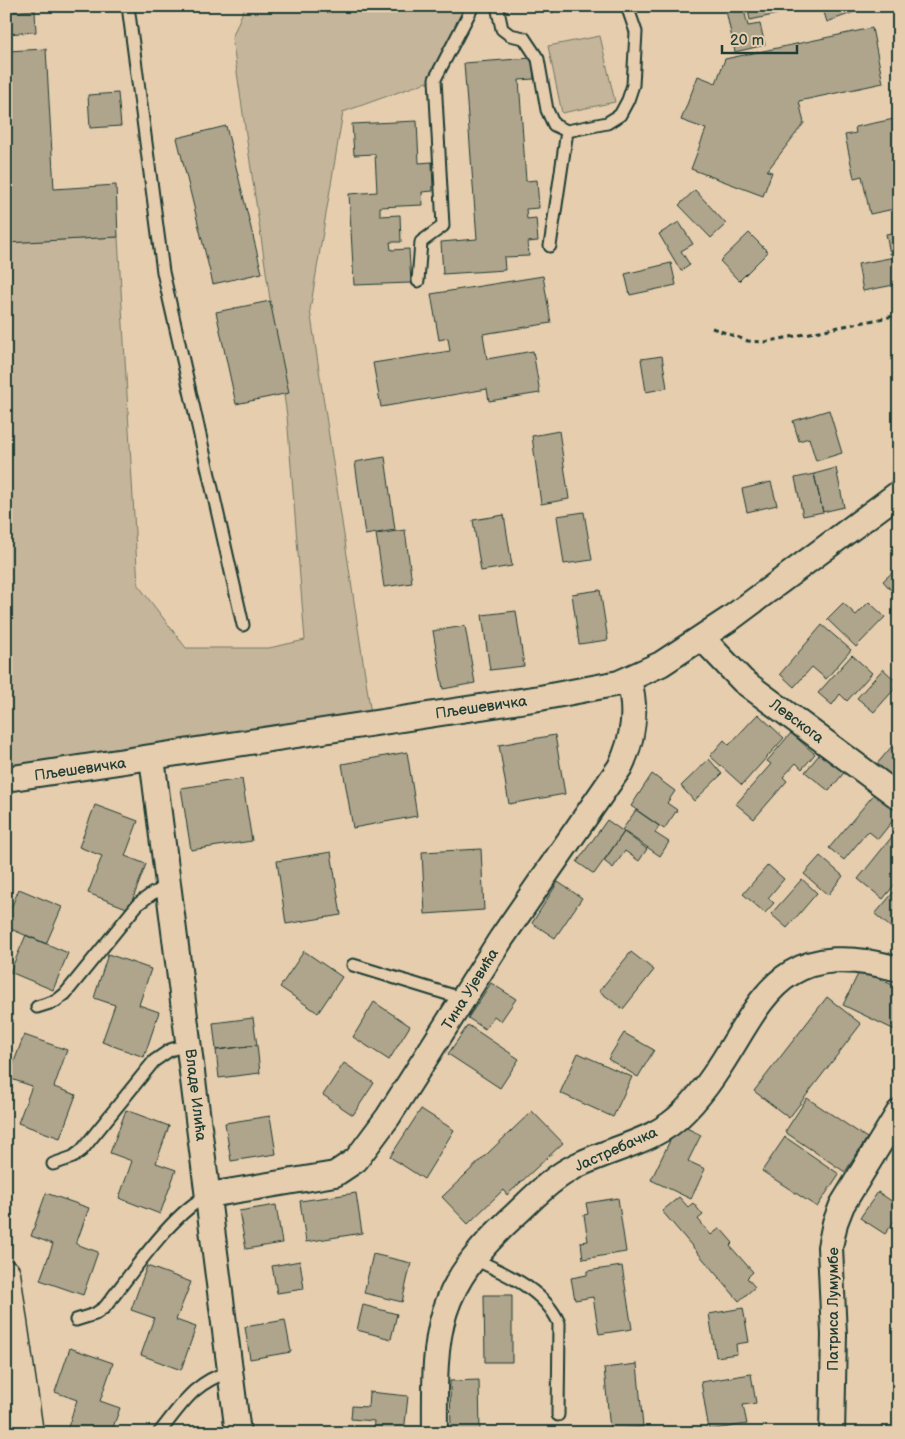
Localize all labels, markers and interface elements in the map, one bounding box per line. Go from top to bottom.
scale bar [722,22,798,54]
text: 20 m [730,31,764,50]
street label: Пљешевичка [434,692,528,723]
street label: Левскога [765,694,828,748]
street label: Пљешевичка [33,754,127,785]
street label: Тина Ујевића [438,945,503,1034]
street label: Владе Илића [180,1048,211,1142]
street label: Јастребачка [572,1123,661,1176]
street label: Патриса Лумумбе [824,1247,843,1371]

